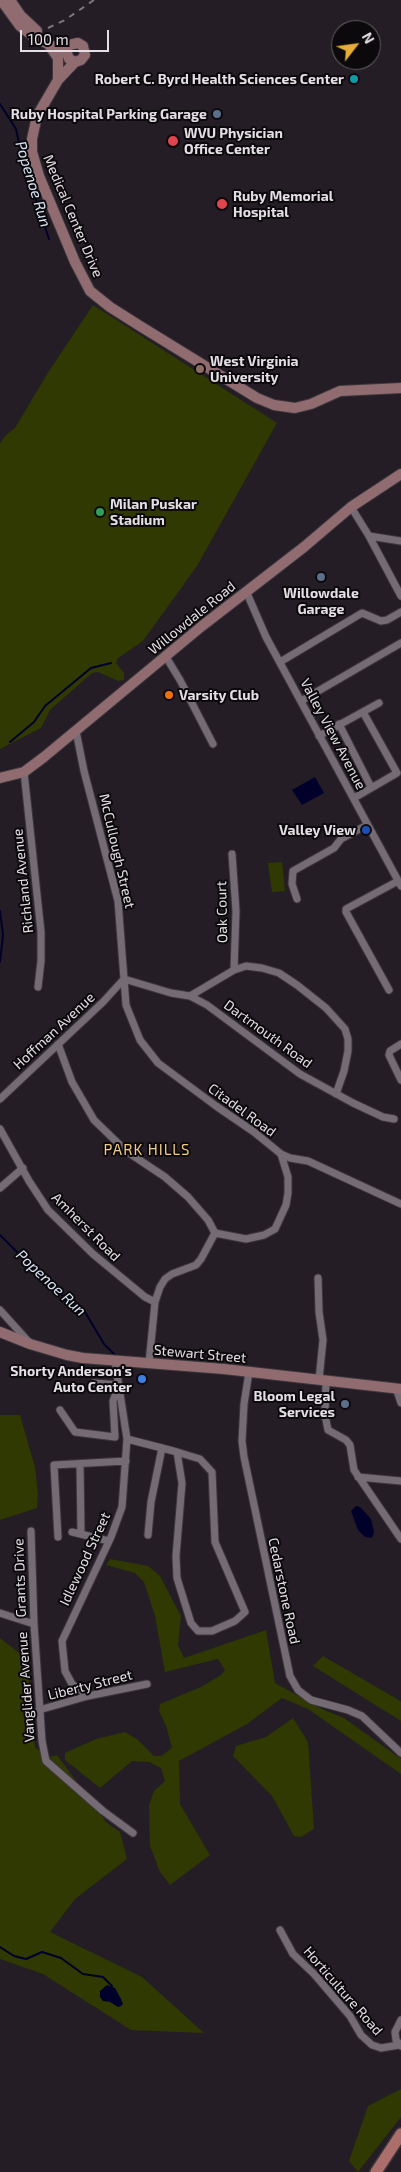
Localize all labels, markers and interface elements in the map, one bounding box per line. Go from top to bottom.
scale bar [22,20,111,52]
north arrow [331,20,381,70]
text: N [359,29,378,46]
text: 100 m [28,30,69,48]
place label: Robert C. Byrd Health Sciences Center [95,71,344,87]
marker: Robert C. Byrd Health Sciences Center [348,73,360,85]
place label: Ruby Hospital Parking Garage [11,106,207,122]
marker: Ruby Hospital Parking Garage [211,108,223,120]
place label: WVU Physician Office Center [184,125,283,158]
marker: WVU Physician Office Center [166,134,180,148]
water label: Popenoe Run [11,139,55,229]
street label: Medical Center Drive [40,152,106,280]
place label: Ruby Memorial Hospital [233,188,333,220]
marker: Ruby Memorial Hospital [215,197,229,211]
place label: West Virginia University [210,353,299,386]
marker: West Virginia University [194,363,206,375]
place label: Milan Puskar Stadium [110,496,197,528]
marker: Milan Puskar Stadium [94,506,106,518]
marker: Willowdale Garage [315,571,327,583]
street label: Willowdale Road [145,578,239,658]
place label: Willowdale Garage [283,585,359,618]
street label: Valley View Avenue [297,676,369,792]
place label: Varsity Club [179,687,259,703]
marker: Varsity Club [163,689,175,701]
street label: McCullough Street [96,792,138,910]
place label: Valley View [279,822,356,838]
marker: Valley View [360,824,372,836]
street label: Richland Avenue [9,828,37,934]
street label: Oak Court [213,881,231,943]
street label: Hoffman Avenue [10,989,98,1073]
street label: Dartmouth Road [221,996,315,1072]
street label: Citadel Road [205,1080,279,1140]
district label: PARK HILLS [102,1141,192,1159]
street label: Amherst Road [48,1189,124,1265]
water label: Popenoe Run [12,1246,90,1320]
street label: Stewart Street [153,1342,247,1366]
place label: Shorty Anderson's Auto Center [10,1363,132,1395]
marker: Shorty Anderson's Auto Center [136,1373,148,1385]
place label: Bloom Legal Services [254,1388,335,1420]
marker: Bloom Legal Services [339,1398,351,1410]
street label: Idlewood Street [56,1510,114,1608]
street label: Cedarstone Road [265,1536,303,1646]
street label: Grants Drive [10,1538,30,1618]
street label: Vanglider Avenue [14,1631,38,1743]
street label: Liberty Street [46,1666,134,1704]
street label: Horticulture Road [300,1943,386,2039]

